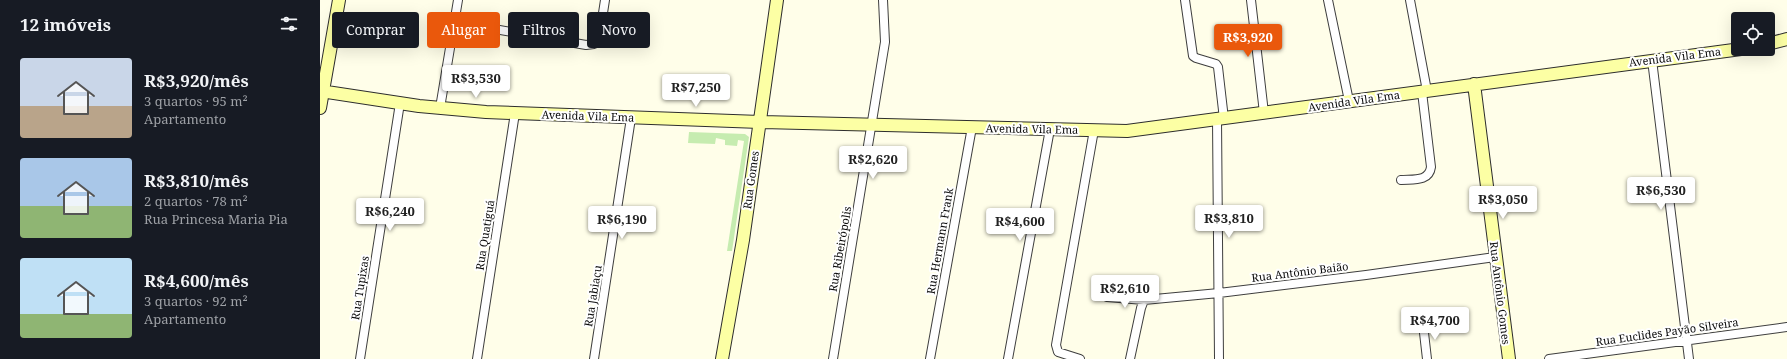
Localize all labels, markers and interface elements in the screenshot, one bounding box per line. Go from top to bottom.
chip: Comprar [332,12,419,48]
chip: Alugar [427,12,500,48]
chip: Filtros [508,12,579,48]
chip: Novo [587,12,650,48]
map controls [1731,12,1775,56]
button: locate [1731,12,1775,56]
text: 12 imóveis [20,13,111,36]
icon: filters [278,13,300,35]
pin: R$3,920 [1211,24,1285,58]
text: R$3,920 [1223,28,1273,46]
street label: Avenida Vila Ema [1628,43,1722,70]
pin: R$3,530 [439,65,513,99]
text: R$3,920/mês [144,69,249,92]
text: R$3,530 [451,69,501,87]
icon: home [52,74,100,122]
pin: R$7,250 [659,74,733,108]
text: R$7,250 [671,78,721,96]
street label: Avenida Vila Ema [1307,87,1401,114]
text: 3 quartos · 95 m² [144,92,248,110]
street label: Avenida Vila Ema [541,106,635,125]
text: Apartamento [144,110,226,128]
street label: Avenida Vila Ema [986,120,1078,137]
pin: R$2,620 [836,146,910,180]
street label: Rua Gomes [739,150,762,210]
text: R$2,620 [848,150,898,168]
text: R$3,810/mês [144,169,249,192]
icon: home [52,174,100,222]
pin: R$6,530 [1624,177,1698,211]
text: R$6,530 [1636,181,1686,199]
street label: Rua Hermann Frank [923,186,956,295]
pin: R$3,050 [1466,186,1540,220]
text: R$3,050 [1478,190,1528,208]
text: 2 quartos · 78 m² [144,192,248,210]
pin: R$6,240 [353,198,427,232]
street label: Rua Quatiguá [472,199,497,271]
text: R$6,240 [365,202,415,220]
street label: Rua Ribeirópolis [825,205,854,293]
pin: R$3,810 [1192,205,1266,239]
pin: R$6,190 [585,206,659,240]
pin: R$4,600 [983,208,1057,242]
text: R$3,810 [1204,209,1254,227]
text: Rua Princesa Maria Pia [144,210,288,228]
text: R$6,190 [597,210,647,228]
text: R$4,600 [995,212,1045,230]
street label: Rua Antônio Gomes [1487,241,1514,345]
street label: Rua Tupixas [347,255,372,321]
street label: Rua Antônio Baião [1251,258,1349,285]
street label: Rua Jabiaçu [580,264,605,328]
text: R$4,600/mês [144,269,249,292]
icon: home [52,274,100,322]
pin: R$2,610 [1088,275,1162,309]
text: R$2,610 [1100,279,1150,297]
text: 3 quartos · 92 m² [144,292,248,310]
pin: R$4,700 [1398,307,1472,341]
text: Apartamento [144,310,226,328]
text: R$4,700 [1410,311,1460,329]
street label: Rua Euclides Payão Silveira [1595,314,1739,349]

